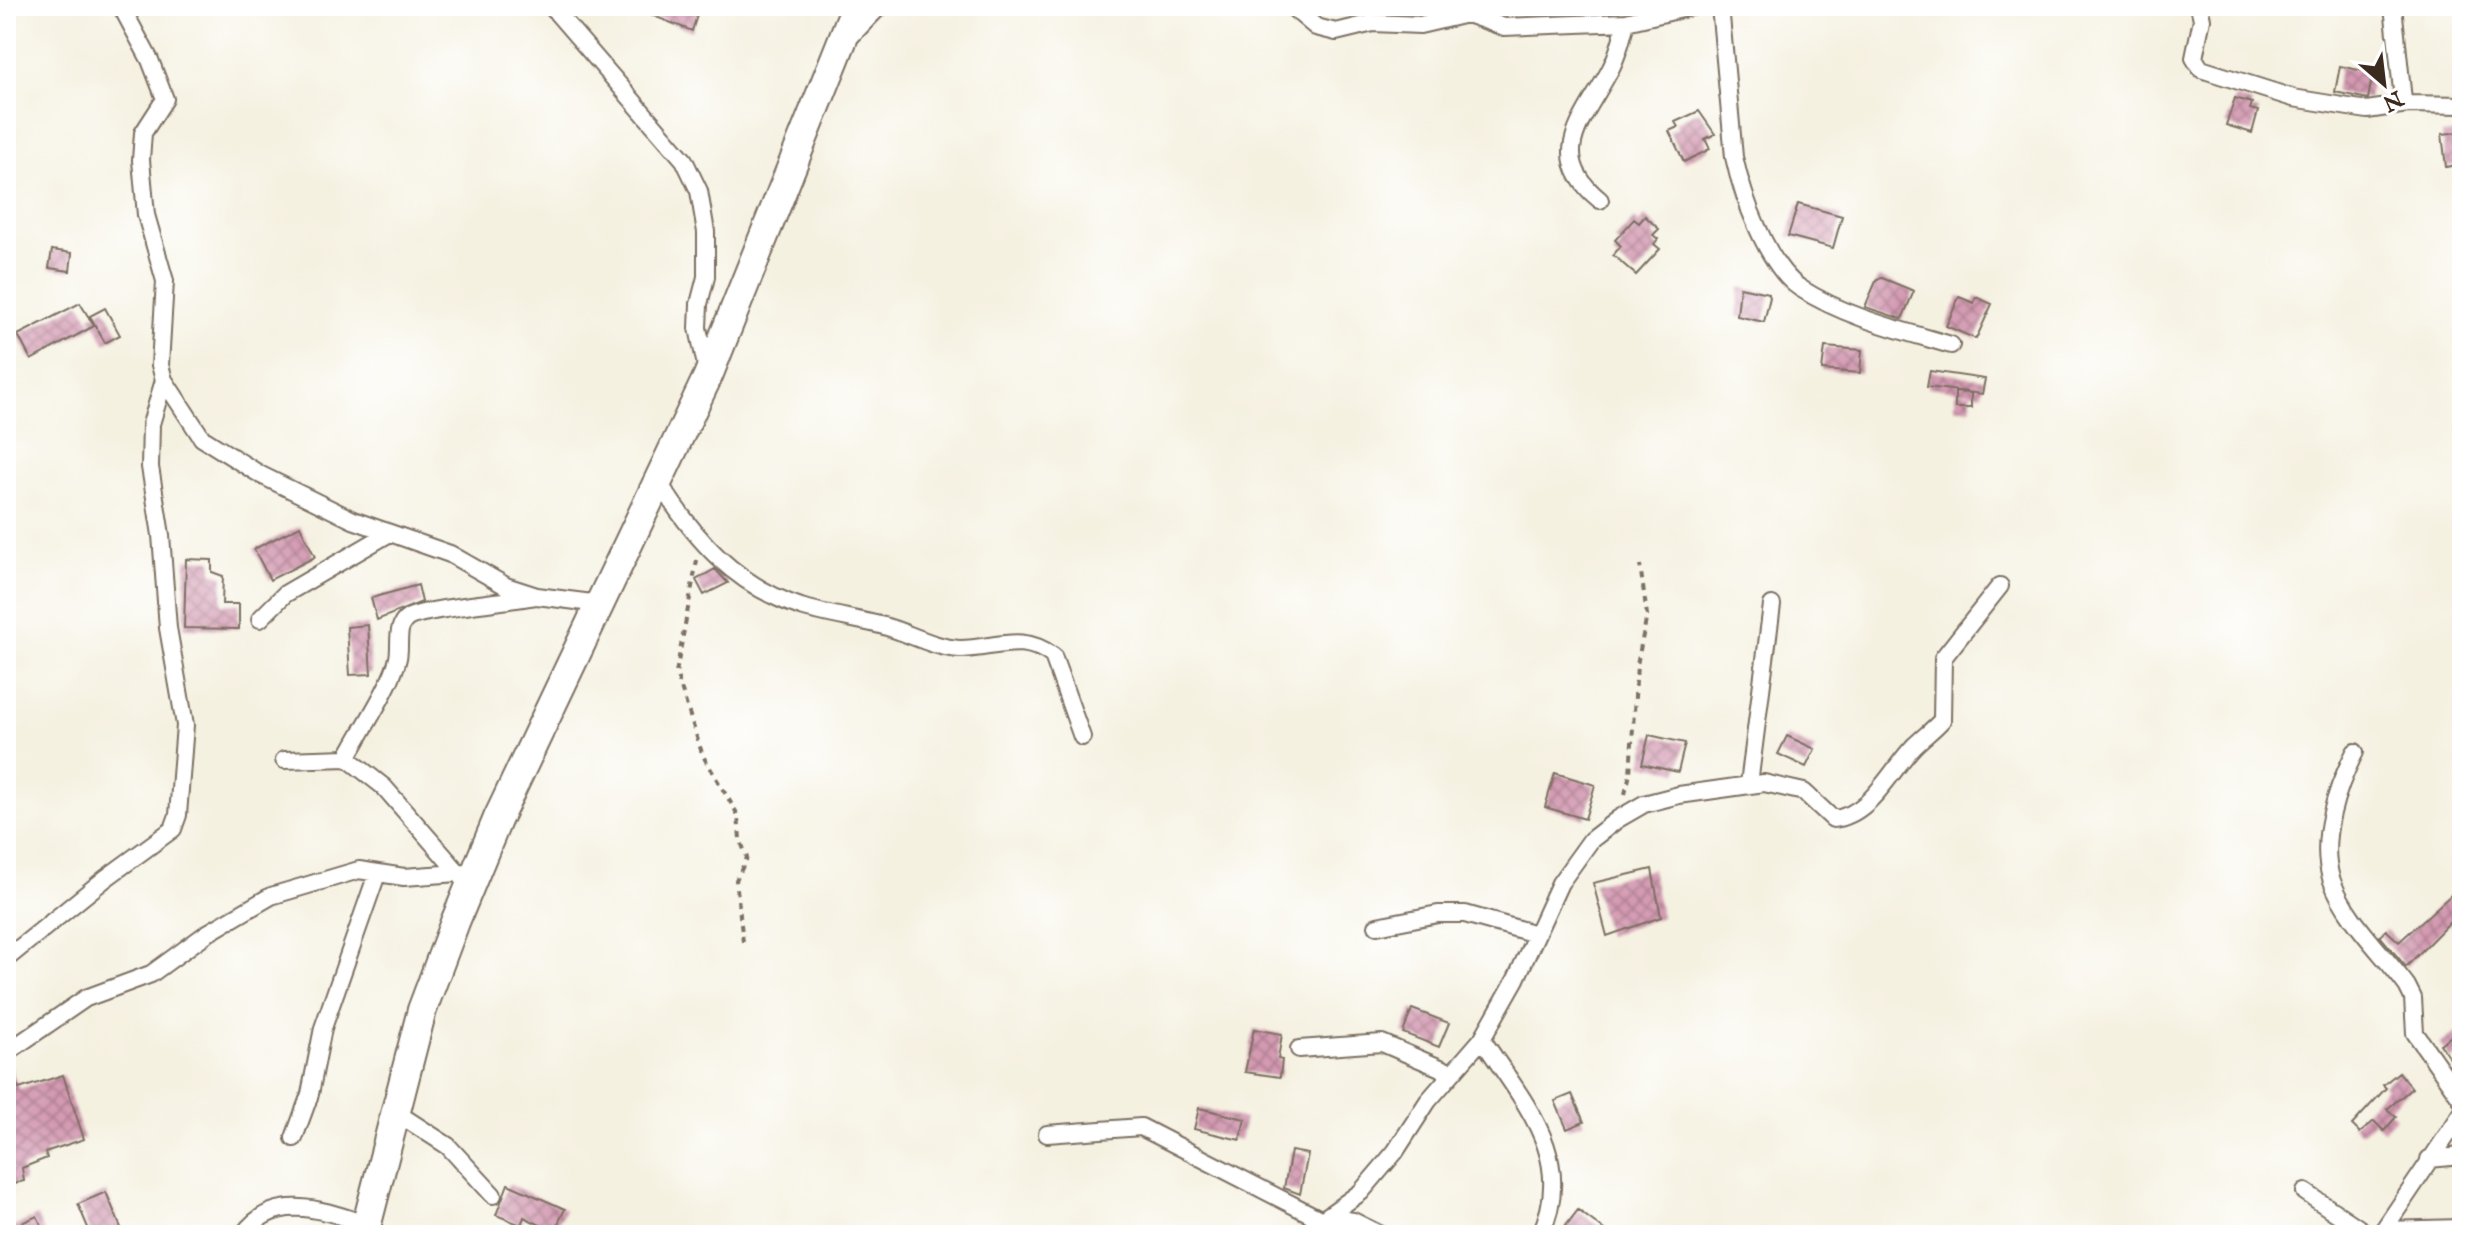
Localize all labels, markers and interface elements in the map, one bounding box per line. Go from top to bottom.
north arrow [2344,44,2424,124]
text: N [2377,83,2408,117]

